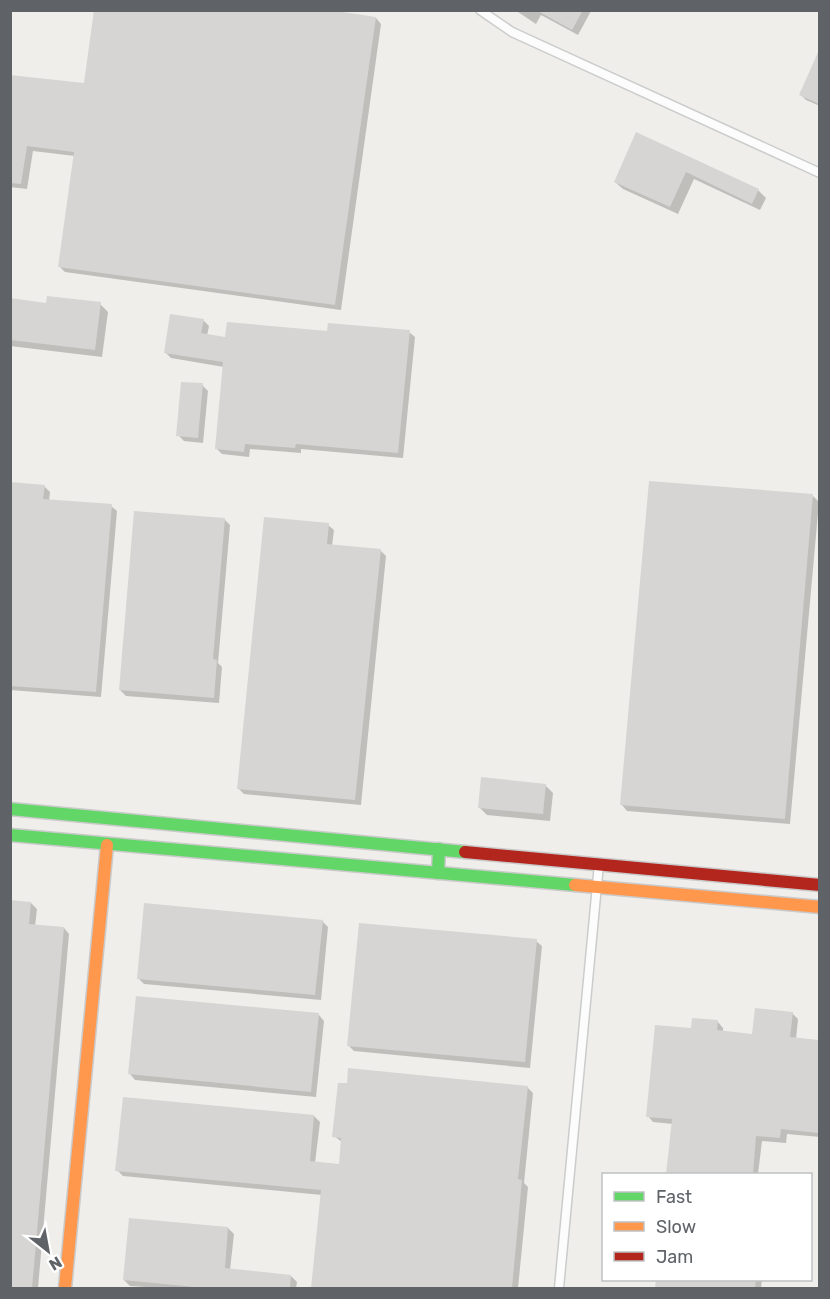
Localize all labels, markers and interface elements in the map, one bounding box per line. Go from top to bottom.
legend [602,1173,812,1281]
text: Fast [656,1186,692,1208]
text: Slow [656,1216,696,1238]
north arrow [18,1221,78,1281]
text: Jam [656,1246,693,1268]
text: N [46,1252,65,1275]

